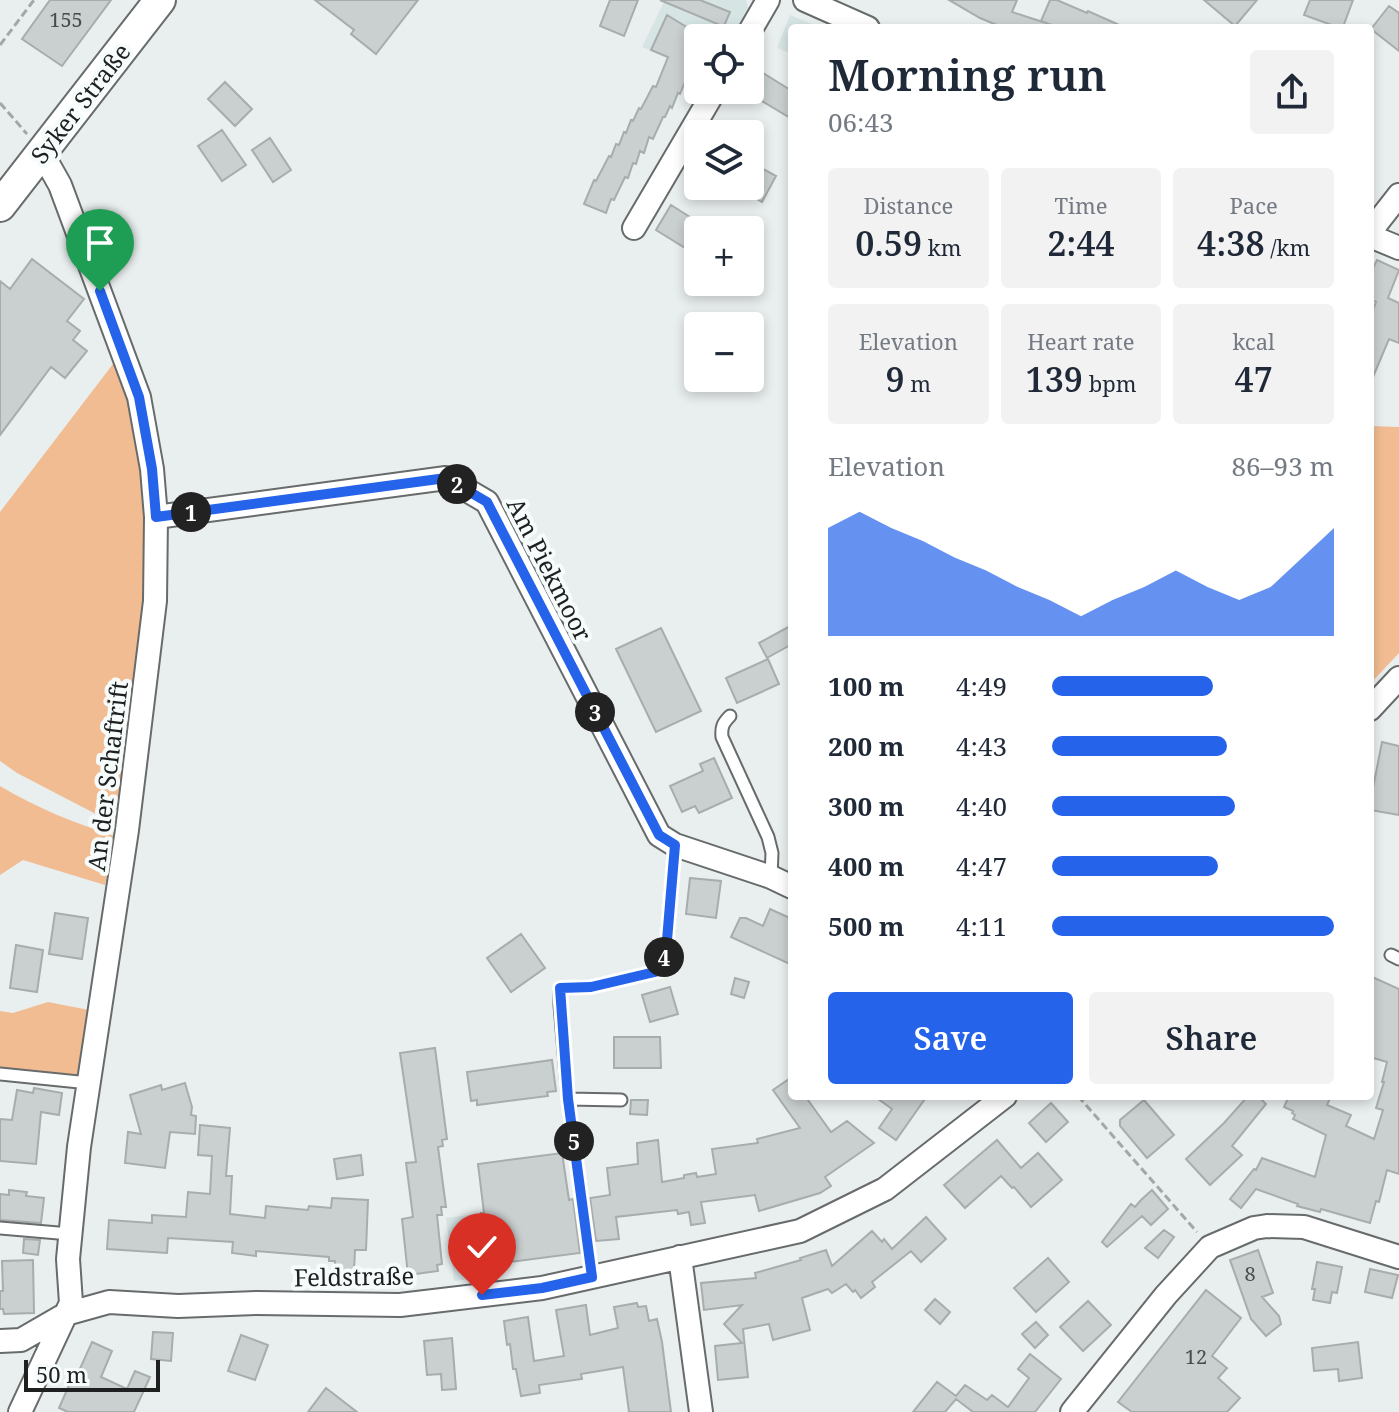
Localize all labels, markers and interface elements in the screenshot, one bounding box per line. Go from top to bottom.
house number: 155 [49,6,83,33]
map controls [684,24,764,392]
button: locate [684,24,764,104]
street label: Syker Straße [23,36,137,170]
text: Morning run [828,44,1107,104]
button: share [1250,50,1334,134]
text: 06:43 [828,104,894,140]
button: layers [684,120,764,200]
text: Distance [863,190,953,220]
text: Time [1054,190,1108,220]
text: Pace [1230,190,1278,220]
pin [66,209,134,291]
button: + [684,216,764,296]
text: 0.59 [855,220,922,266]
text: 2:44 [1047,220,1115,266]
text: 4:38 [1197,220,1265,266]
icon: arrive [78,221,122,265]
text: km [922,232,961,262]
text: /km [1265,232,1310,262]
button: − [684,312,764,392]
text: Elevation [859,326,958,356]
text: Heart rate [1027,326,1135,356]
text: kcal [1232,326,1275,356]
text: 9 [885,356,905,402]
text: 139 [1026,356,1083,402]
text: 47 [1235,356,1273,402]
text: m [905,368,931,398]
text: bpm [1083,368,1136,398]
text: Elevation [828,448,945,484]
text: 86–93 m [1232,448,1334,484]
pin: 2 [437,464,477,504]
text: 2 [451,469,463,499]
pin: 1 [171,492,211,532]
street label: Am Piekmoor [500,492,600,646]
text: 1 [185,497,197,527]
text: 100 m [828,668,904,704]
text: 4:49 [956,668,1007,704]
street label: An der Schaftrift [79,679,135,873]
pin: 3 [575,692,615,732]
text: 3 [589,697,601,727]
text: 200 m [828,728,904,764]
text: 4:43 [956,728,1007,764]
text: 300 m [828,788,904,824]
text: 4:40 [956,788,1007,824]
text: 400 m [828,848,904,884]
text: 4:47 [956,848,1007,884]
text: 500 m [828,908,904,944]
text: 4:11 [956,908,1007,944]
pin: 4 [644,937,684,977]
text: 4 [658,942,670,972]
button: Save [828,992,1073,1084]
button: Share [1089,992,1334,1084]
pin: 5 [554,1121,594,1161]
text: 5 [568,1126,580,1156]
pin [448,1213,516,1295]
icon: check [460,1225,504,1269]
street label: Feldstraße [294,1258,414,1294]
house number: 8 [1244,1260,1256,1287]
house number: 12 [1185,1343,1207,1370]
scale bar [24,1356,160,1392]
text: 50 m [36,1359,87,1389]

